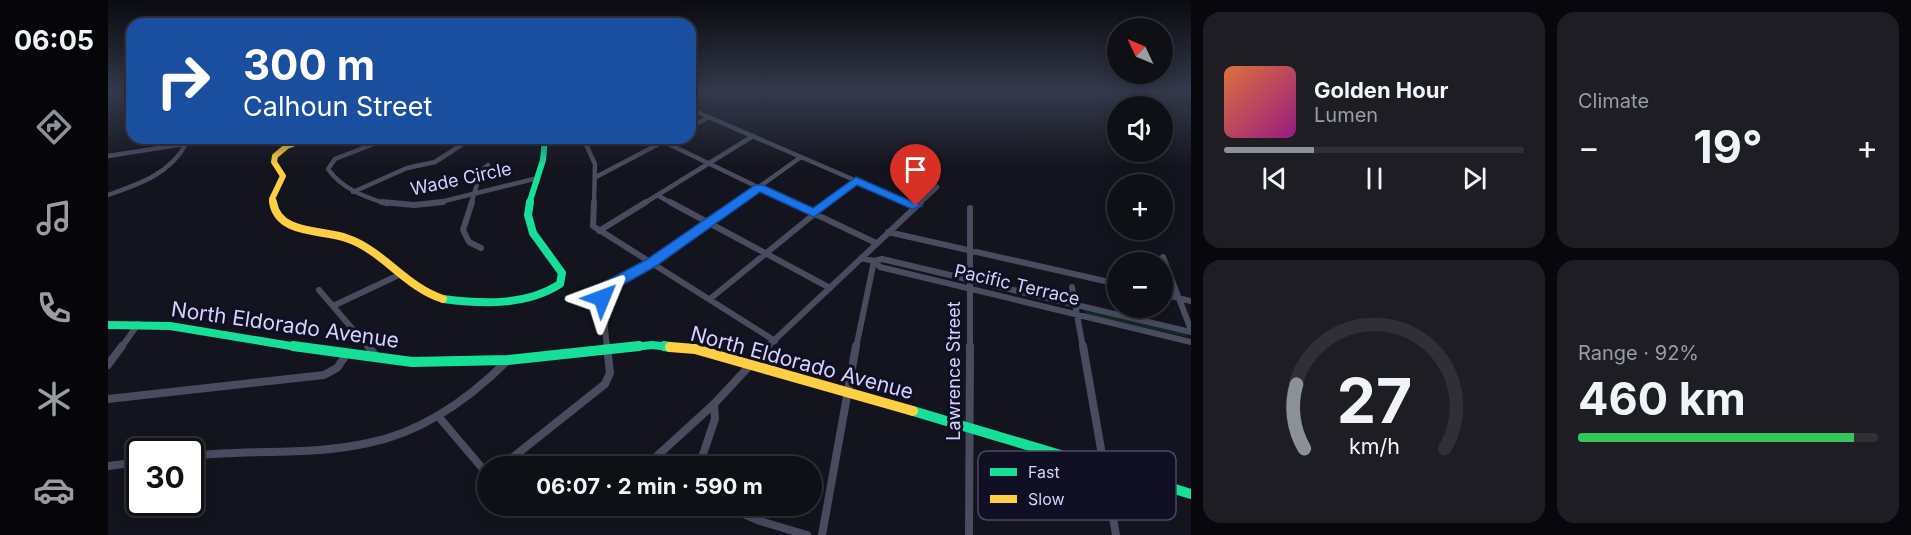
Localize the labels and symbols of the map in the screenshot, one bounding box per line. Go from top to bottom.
north arrow [1107,18,1173,84]
pin [890,144,941,206]
street label: Wade Circle [409,158,513,199]
street label: Pacific Terrace [952,260,1082,309]
position arrow [570,266,634,330]
street label: North Eldorado Avenue [170,296,401,353]
street label: Lawrence Street [943,301,964,441]
street label: North Eldorado Avenue [688,321,916,404]
speed limit sign: 30 [126,438,204,516]
legend [978,451,1176,520]
text: Fast [1028,462,1060,482]
text: Slow [1028,489,1065,509]

